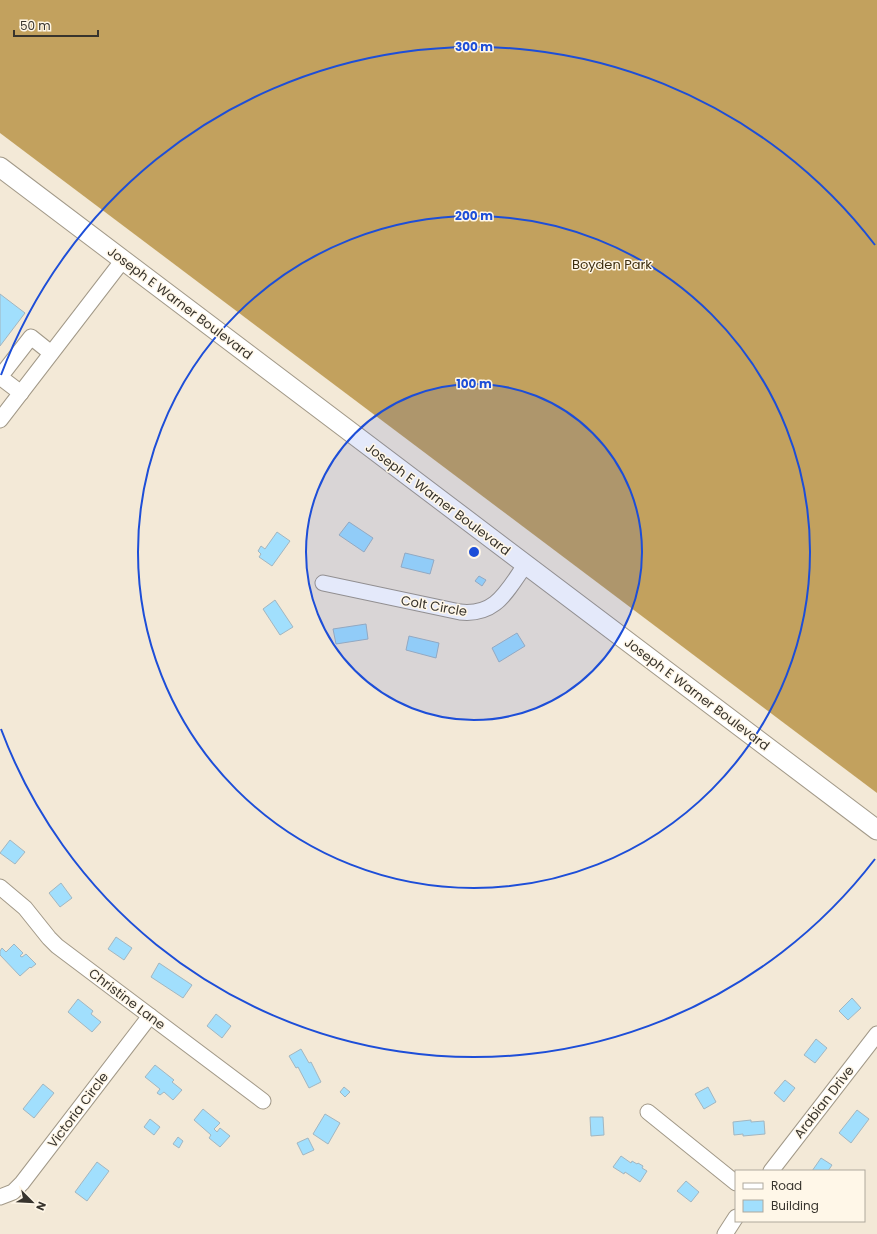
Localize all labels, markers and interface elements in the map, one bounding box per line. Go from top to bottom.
scale bar [14,12,98,38]
text: 50 m [20,17,51,34]
text: 300 m [455,38,493,55]
text: 200 m [455,207,493,224]
street label: Joseph E Warner Boulevard [103,242,257,364]
park label: Boyden Park [572,255,652,274]
text: 100 m [456,375,492,392]
street label: Joseph E Warner Boulevard [361,438,515,560]
centre of rings [467,545,481,559]
street label: Colt Circle [399,591,469,621]
street label: Joseph E Warner Boulevard [620,633,774,755]
street label: Christine Lane [85,964,169,1034]
street label: Arabian Drive [790,1062,858,1142]
street label: Victoria Circle [43,1068,113,1152]
legend [735,1170,865,1222]
text: Road [771,1177,802,1194]
north arrow [12,1182,52,1222]
text: Building [771,1197,819,1214]
text: N [32,1199,50,1213]

